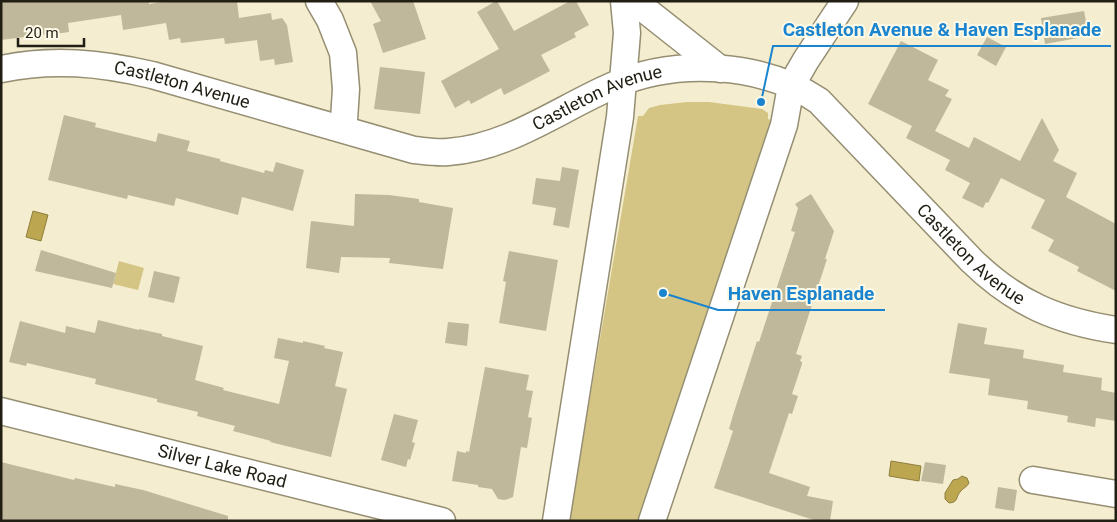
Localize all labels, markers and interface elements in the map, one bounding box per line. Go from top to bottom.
callout: Castleton Avenue & Haven Esplanade [773,12,1111,46]
scale bar [18,15,84,47]
text: Castleton Avenue & Haven Esplanade [783,18,1101,41]
text: 20 m [25,24,59,42]
street label: Castleton Avenue [113,57,253,113]
street label: Castleton Avenue [529,60,664,135]
street label: Castleton Avenue [913,199,1029,309]
callout: Haven Esplanade [718,276,885,310]
text: Haven Esplanade [728,282,874,305]
street label: Silver Lake Road [156,440,289,492]

